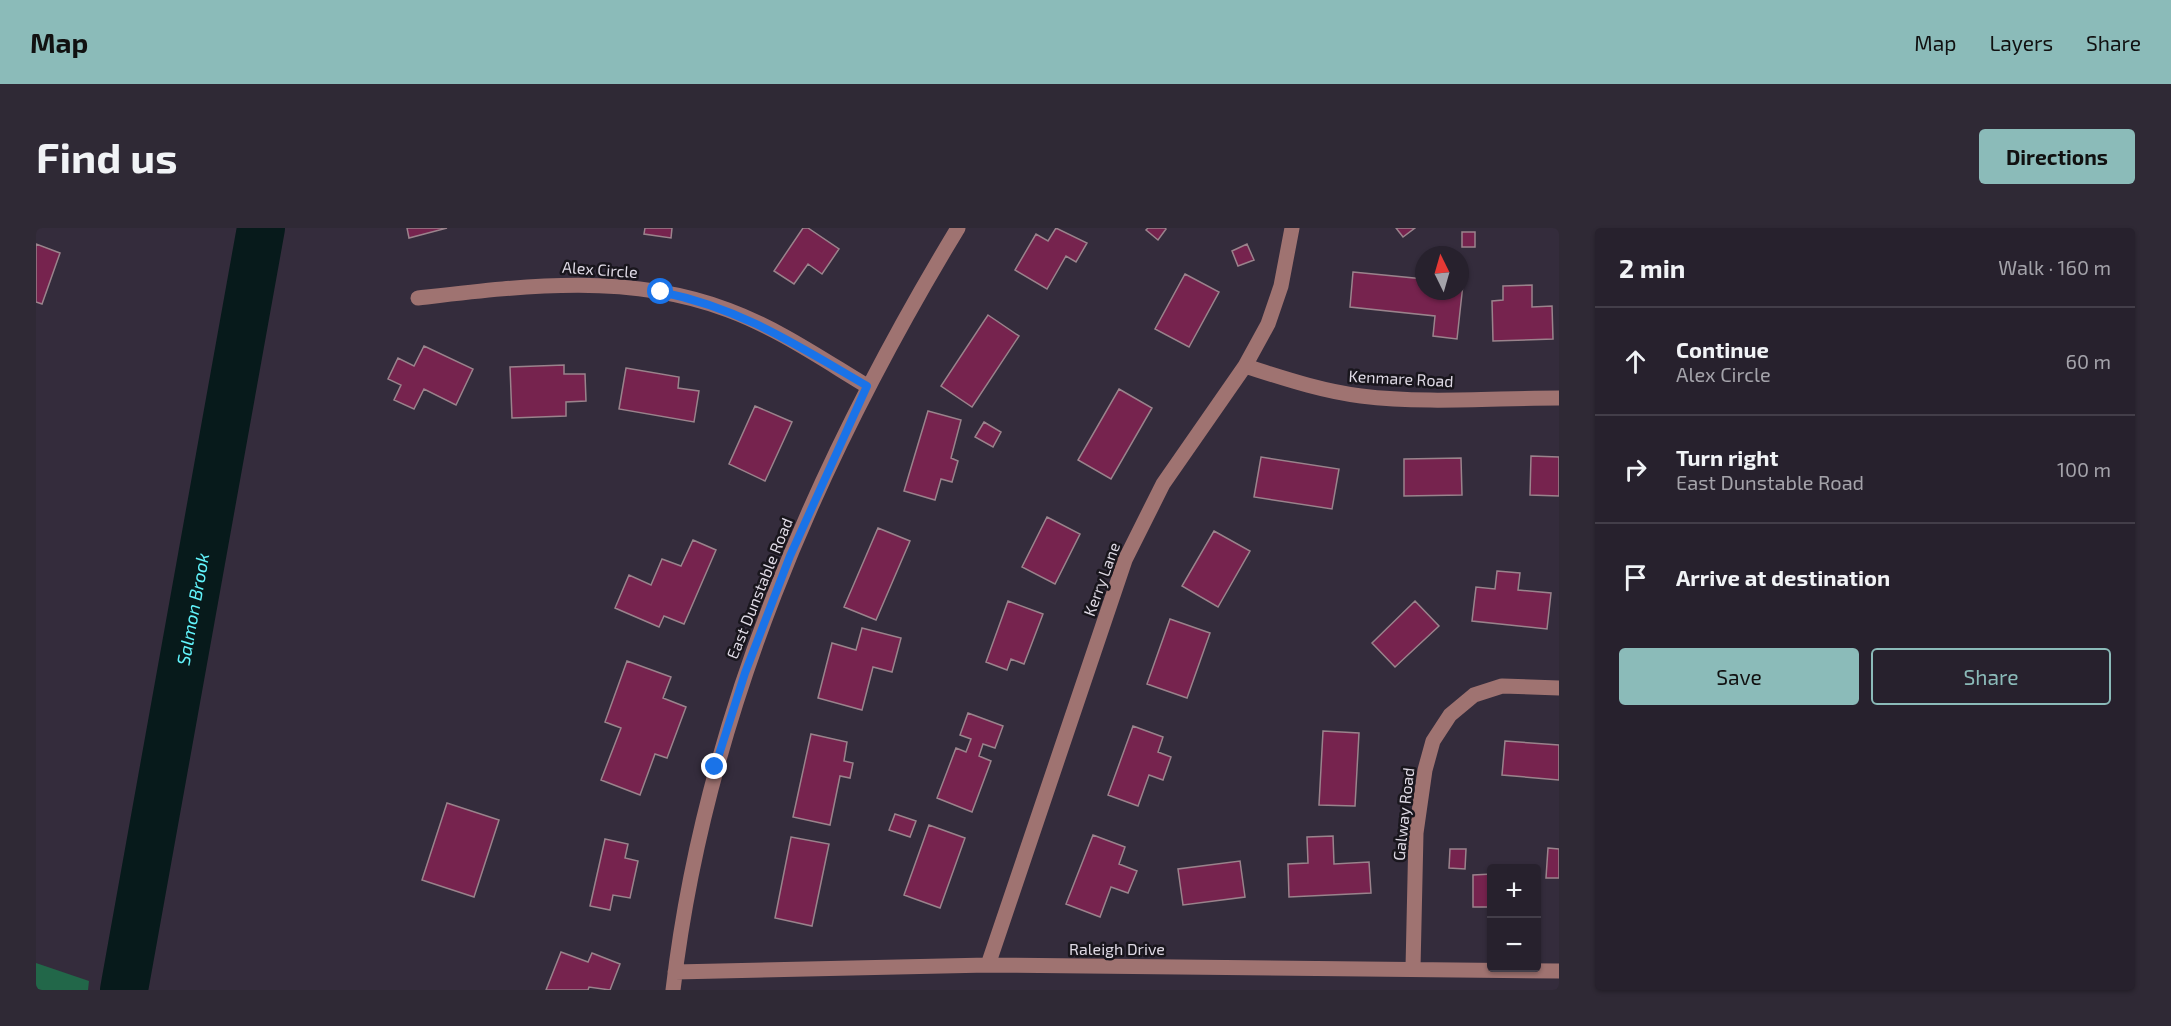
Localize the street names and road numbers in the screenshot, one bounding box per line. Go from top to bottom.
street label: Alex Circle [562,257,638,281]
street label: Kenmare Road [1348,366,1454,390]
street label: East Dunstable Road [722,515,796,661]
street label: Kerry Lane [1079,539,1123,619]
street label: Galway Road [1389,766,1417,862]
street label: Raleigh Drive [1069,939,1165,958]

